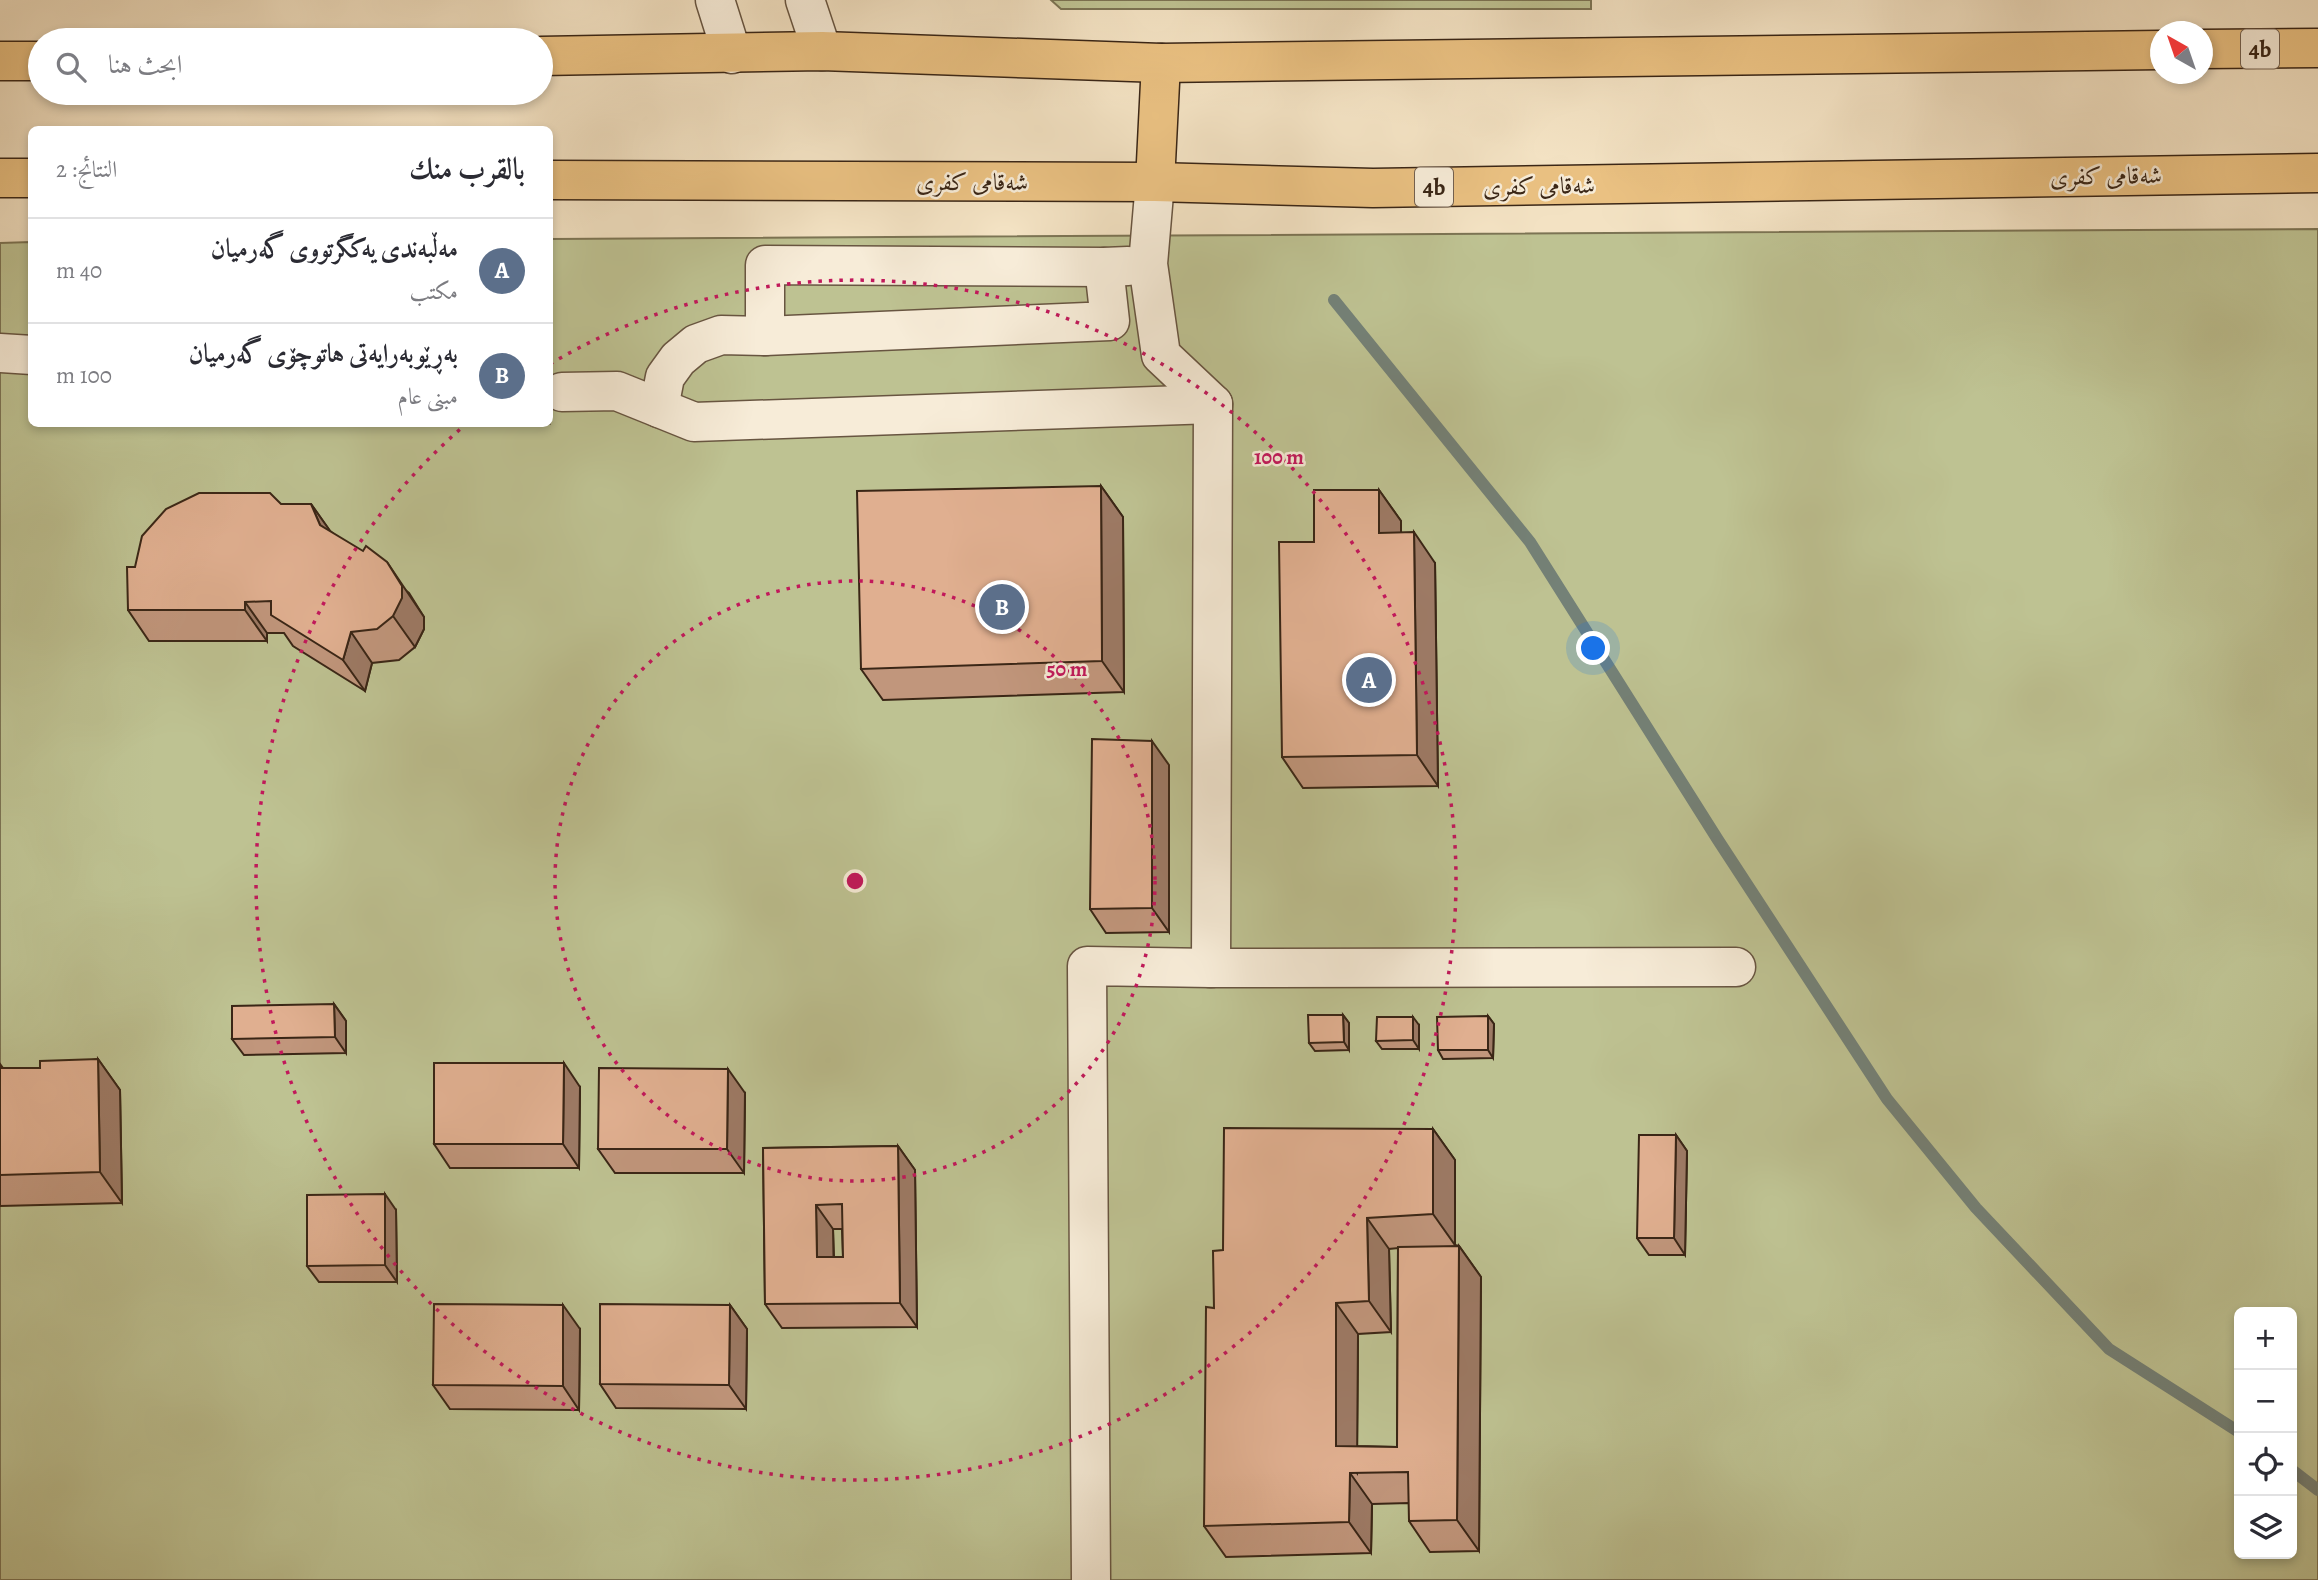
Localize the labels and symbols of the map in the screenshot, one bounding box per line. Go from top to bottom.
north arrow [2150,21,2213,84]
road number: 4b [2241,30,2279,68]
street label: شەقامی کفری [2050,159,2162,193]
street label: شەقامی کفری [916,166,1028,198]
road number: 4b [1415,168,1453,206]
street label: شەقامی کفری [1483,169,1595,203]
text: 100 m [1254,443,1304,471]
pin: B [979,581,1025,633]
your location [1576,631,1610,665]
pin: A [1346,654,1392,706]
text: 50 m [1047,655,1088,683]
centre of rings [843,869,867,893]

